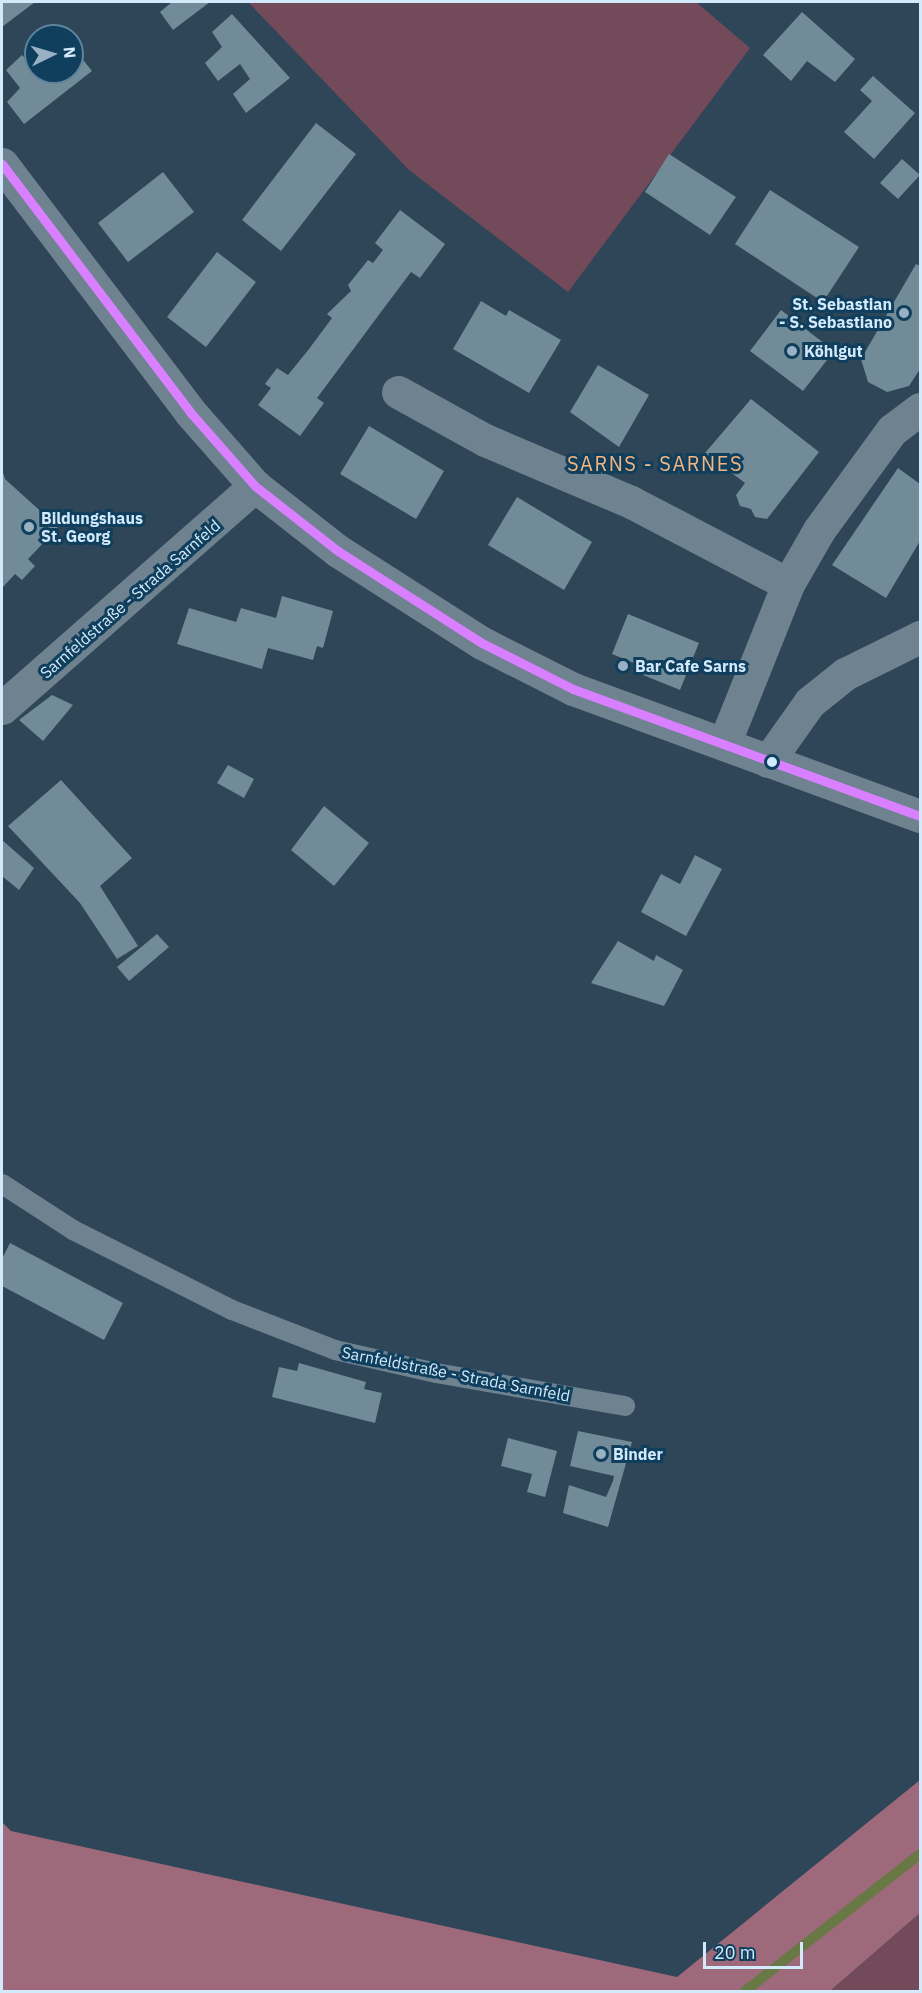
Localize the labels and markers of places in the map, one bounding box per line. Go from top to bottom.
place label: St. Sebastian - S. Sebastiano [779,294,892,332]
marker: St. Sebastian - S. Sebastiano [897,306,911,320]
place label: Köhlgut [804,341,863,361]
marker: Köhlgut [785,344,799,358]
place label: Bildungshaus St. Georg [41,508,143,546]
marker: Bildungshaus St. Georg [22,520,36,534]
place label: Bar Cafe Sarns [635,656,746,676]
marker: Bar Cafe Sarns [616,659,630,673]
unlabelled marker [766,756,778,768]
place label: Binder [613,1444,663,1464]
marker: Binder [594,1447,608,1461]

